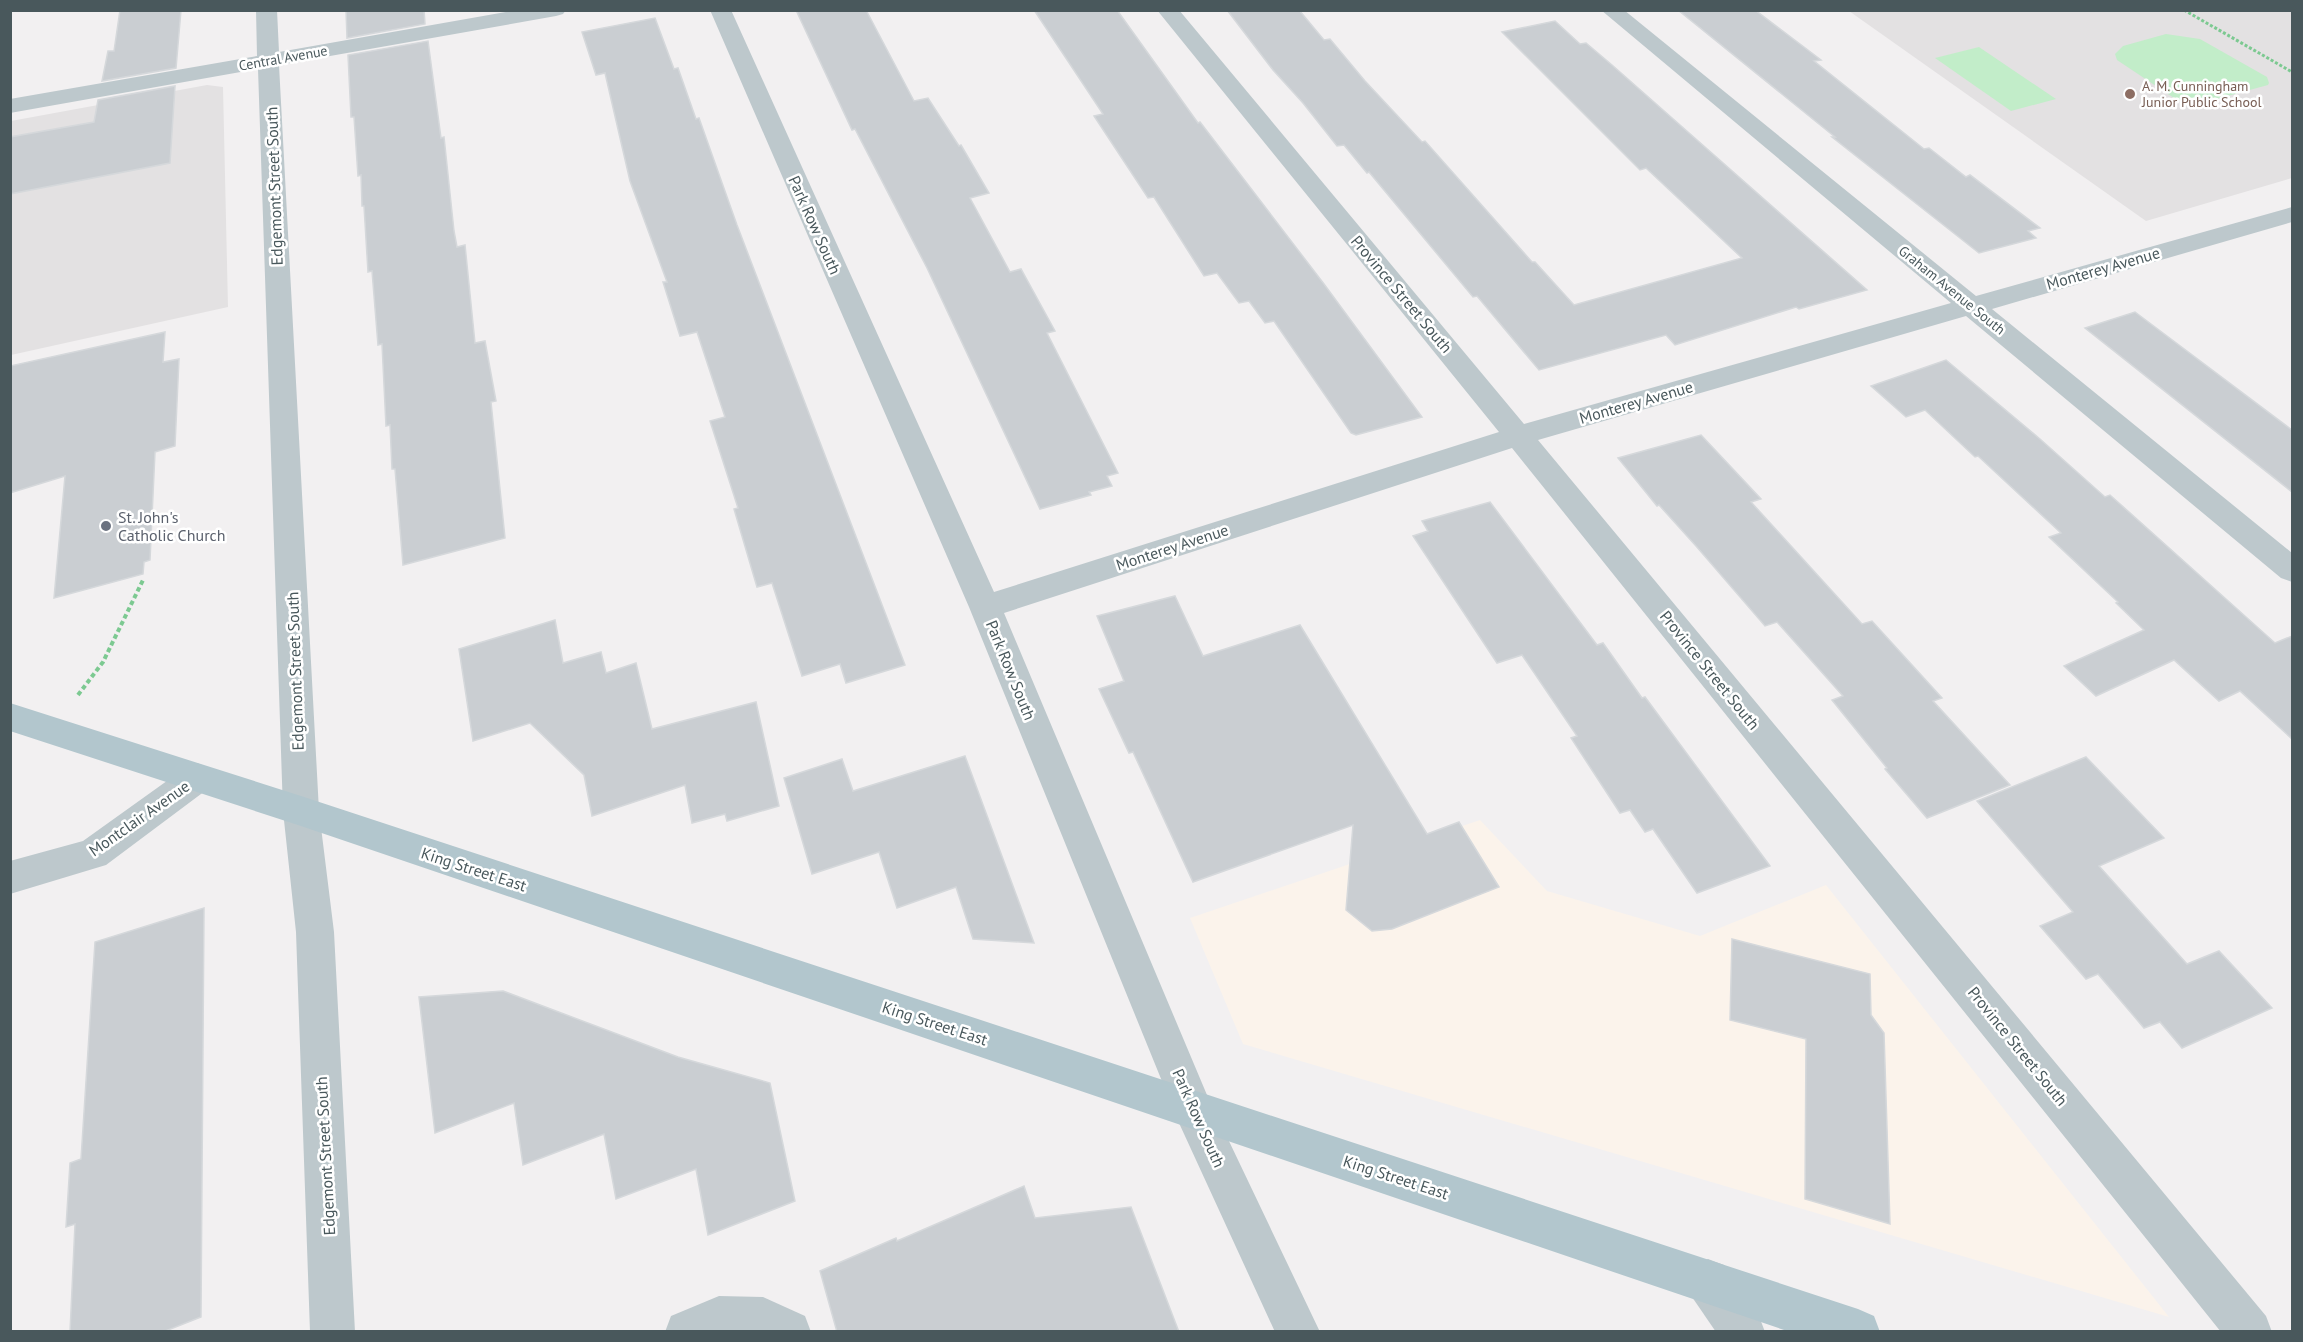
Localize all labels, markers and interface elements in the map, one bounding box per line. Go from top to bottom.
street label: Central Avenue [237,41,329,75]
place label: A. M. Cunningham Junior Public School [2141,77,2262,111]
marker: A. M. Cunningham Junior Public School [2123,87,2137,101]
street label: Edgemont Street South [261,106,287,266]
street label: Park Row South [784,173,846,277]
street label: Province Street South [1347,231,1457,357]
street label: Graham Avenue South [1895,242,2009,338]
street label: Monterey Avenue [2044,242,2162,294]
street label: Monterey Avenue [1577,376,1695,428]
place label: St. John's Catholic Church [118,507,226,545]
marker: St. John's Catholic Church [99,519,113,533]
street label: Monterey Avenue [1113,519,1231,575]
street label: Edgemont Street South [282,591,308,751]
street label: Province Street South [1656,607,1764,733]
street label: Park Row South [982,617,1040,723]
street label: Montclair Avenue [85,776,193,860]
street label: King Street East [419,843,530,896]
street label: Province Street South [1964,983,2072,1109]
street label: King Street East [880,997,991,1050]
street label: Park Row South [1168,1066,1230,1170]
street label: Edgemont Street South [311,1076,339,1236]
street label: King Street East [1341,1151,1452,1204]

